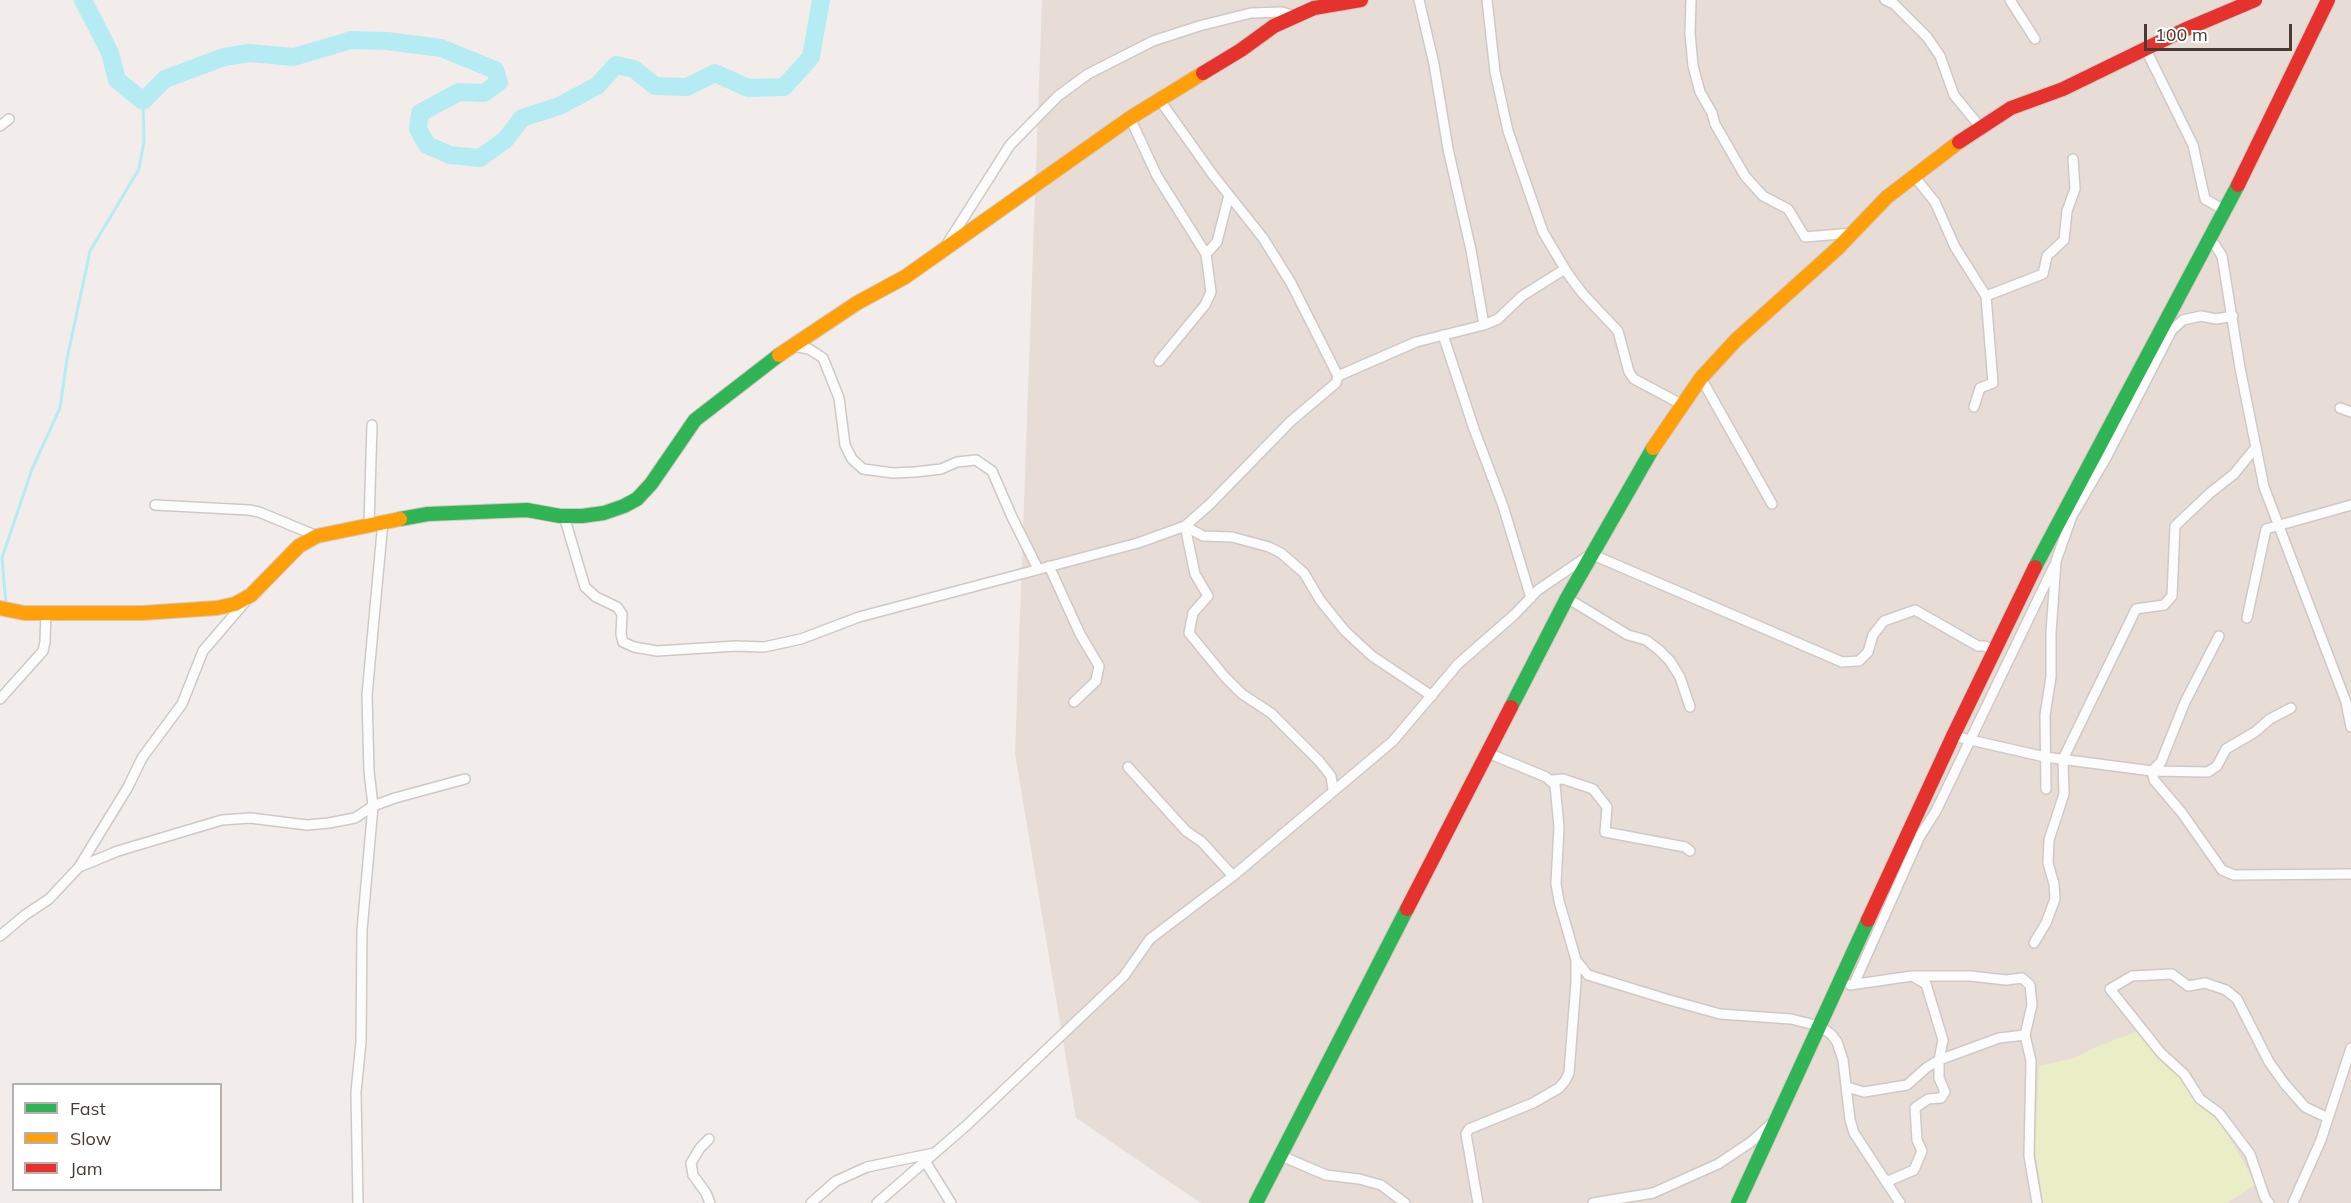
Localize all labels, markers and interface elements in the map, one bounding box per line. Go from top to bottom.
scale bar [2147,12,2296,50]
text: 100 m [2155,23,2208,46]
legend [12,1083,222,1191]
text: Fast [70,1097,106,1120]
text: Slow [70,1127,111,1150]
text: Jam [70,1157,103,1180]

